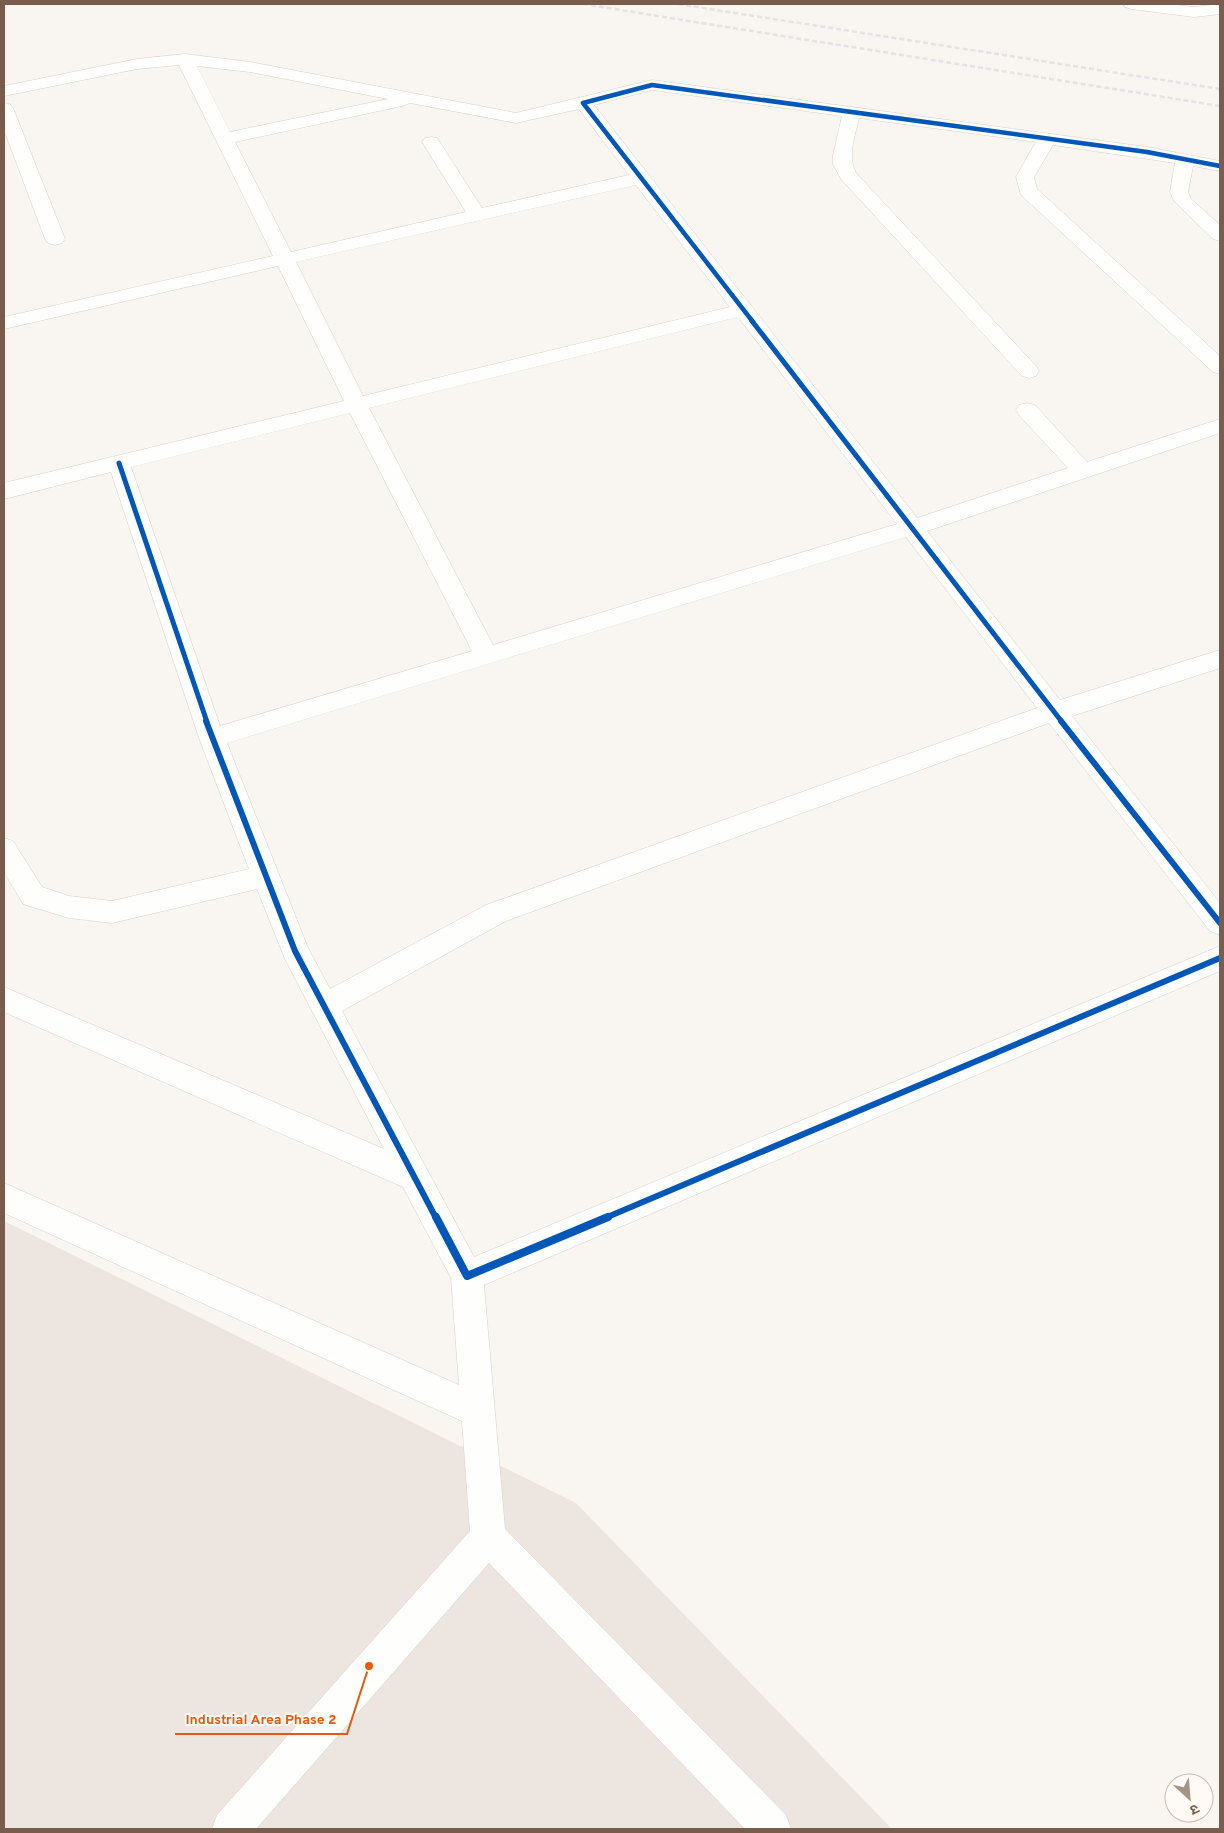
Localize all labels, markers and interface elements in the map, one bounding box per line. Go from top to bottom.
callout: Industrial Area Phase 2 [175,1705,347,1734]
text: Industrial Area Phase 2 [185,1712,337,1729]
north arrow [1164,1773,1214,1823]
text: उ [1186,1799,1201,1818]

